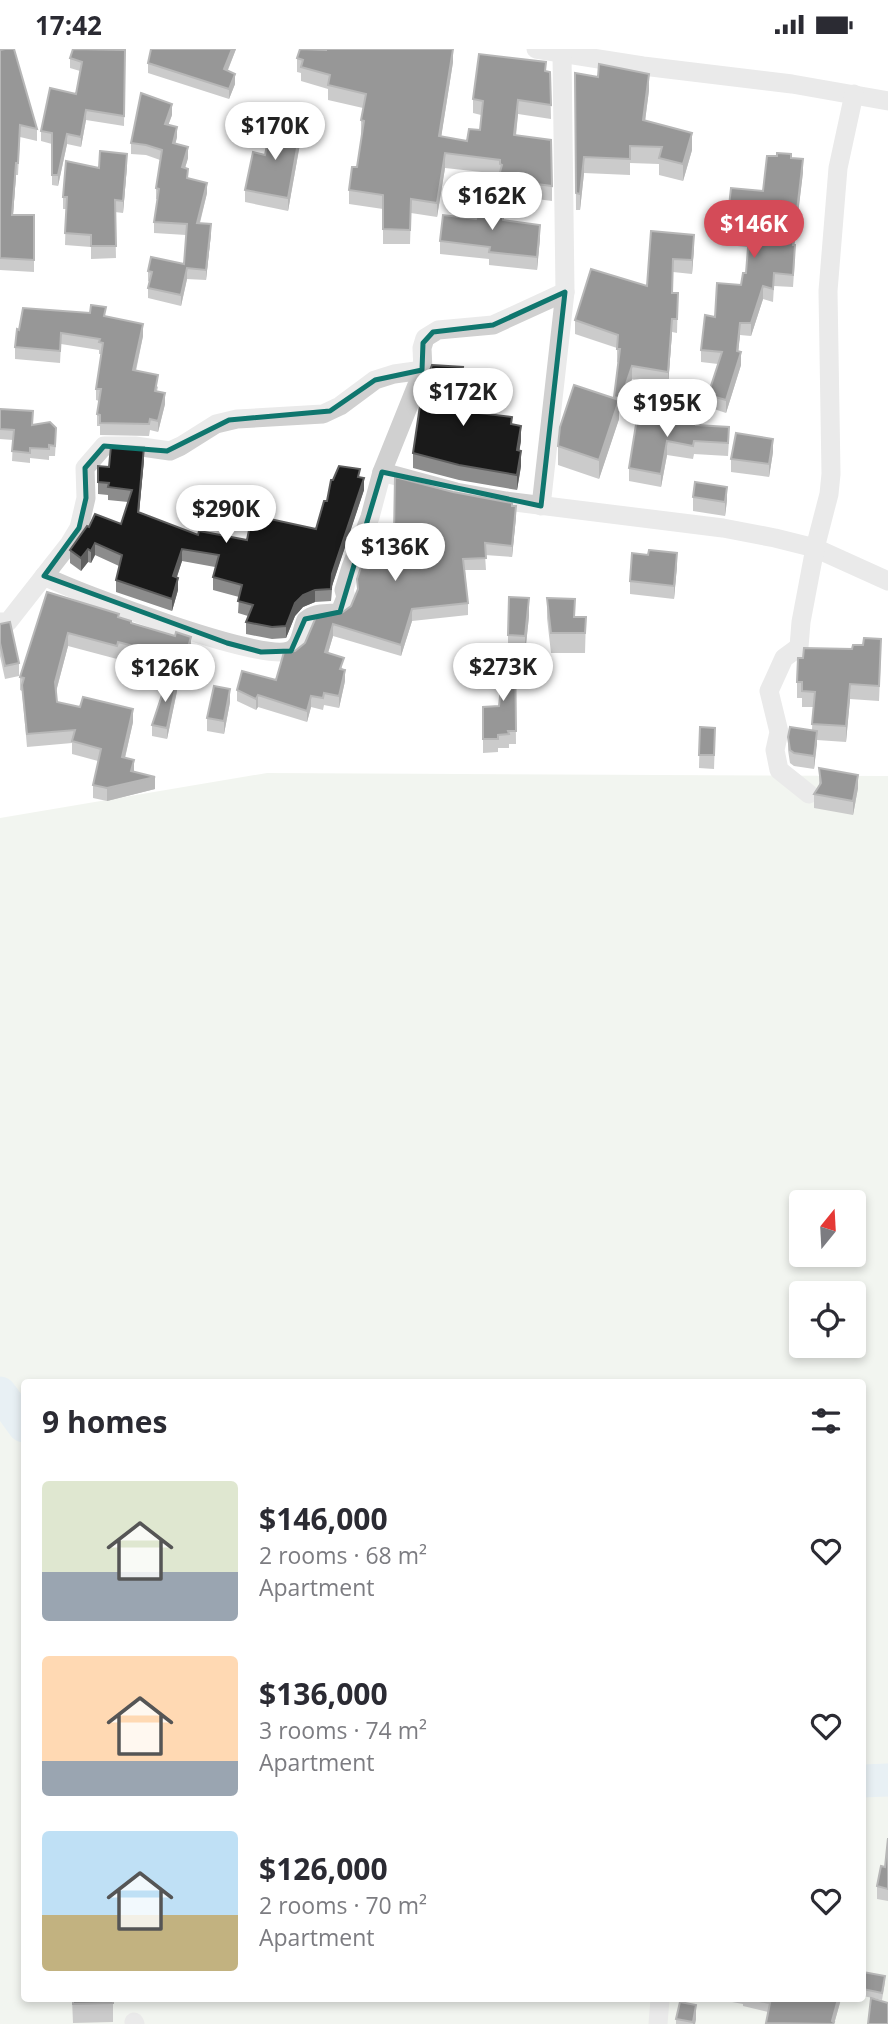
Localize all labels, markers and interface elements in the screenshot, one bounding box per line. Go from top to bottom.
text: 17:42 [35,7,102,43]
pin: $170K [226,103,324,162]
text: $170K [241,109,309,141]
pin: $162K [443,173,541,232]
text: $162K [458,179,526,211]
pin: $146K [705,201,803,260]
text: $146K [720,207,788,239]
pin: $172K [414,369,512,428]
text: $172K [429,375,497,407]
pin: $195K [618,379,716,439]
text: $195K [633,386,701,418]
pin: $290K [177,485,275,545]
text: $290K [192,492,260,524]
pin: $136K [346,524,444,583]
text: $136K [361,530,429,562]
pin: $273K [454,643,552,703]
pin: $126K [116,645,214,704]
text: $273K [469,650,537,682]
text: $126K [131,651,199,683]
north arrow [789,1190,866,1267]
map controls [789,1190,866,1358]
button: locate [789,1281,866,1358]
text: 9 homes [42,1401,167,1442]
icon: filters [807,1402,845,1440]
text: $146,000 [259,1498,388,1539]
icon: home [98,1509,182,1593]
icon: heart [807,1532,845,1570]
text: 2 rooms · 68 m² [259,1539,427,1571]
text: Apartment [259,1571,375,1603]
text: $136,000 [259,1673,388,1714]
icon: home [98,1684,182,1768]
icon: heart [807,1707,845,1745]
text: 3 rooms · 74 m² [259,1714,427,1746]
text: Apartment [259,1746,375,1778]
text: $126,000 [259,1848,388,1889]
icon: home [98,1859,182,1943]
icon: heart [807,1882,845,1920]
text: 2 rooms · 70 m² [259,1889,427,1921]
text: Apartment [259,1921,375,1953]

